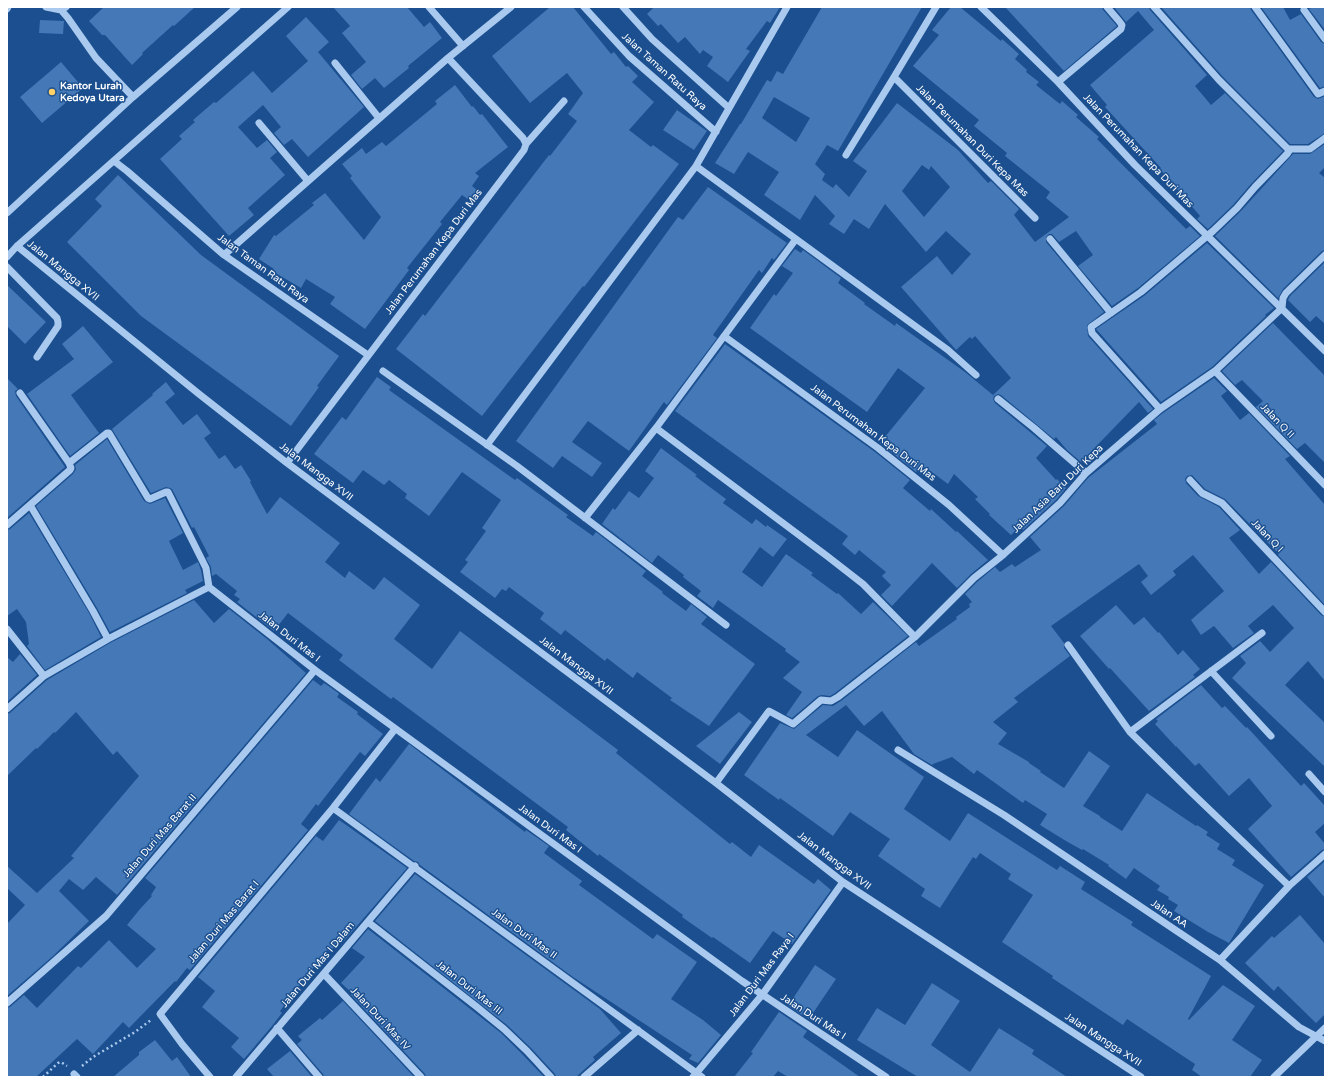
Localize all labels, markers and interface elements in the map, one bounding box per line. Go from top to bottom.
street label: Jalan Taman Ratu Raya [619,31,709,113]
place label: Kantor Lurah Kedoya Utara [60,80,125,104]
street label: Jalan Perumahan Duri Kepa Mas [913,82,1031,200]
marker: Kantor Lurah Kedoya Utara [47,87,57,97]
street label: Jalan Perumahan Kepa Duri Mas [1080,91,1196,211]
street label: Jalan Perumahan Kepa Duri Mas [383,187,485,317]
street label: Jalan Taman Ratu Raya [215,232,311,306]
street label: Jalan Mangga XVII [25,238,101,304]
street label: Jalan Perumahan Kepa Duri Mas [808,382,938,484]
street label: Jalan Q II [1258,401,1296,441]
street label: Jalan Mangga XVII [277,440,355,504]
street label: Jalan Asia Baru Duri Kepa [1010,442,1106,536]
street label: Jalan Q I [1249,517,1285,555]
street label: Jalan Duri Mas I [256,609,322,665]
street label: Jalan Mangga XVII [537,634,615,698]
street label: Jalan Duri Mas Barat II [121,792,199,880]
street label: Jalan Duri Mas I [516,802,584,856]
street label: Jalan Mangga XVII [795,829,873,893]
street label: Jalan Duri Mas Barat I [186,879,262,965]
street label: Jalan AA [1148,897,1190,931]
street label: Jalan Duri Mas II [489,906,559,962]
street label: Jalan Duri Mas I Dalam [279,920,357,1010]
street label: Jalan Duri Mas Raya I [727,931,797,1019]
street label: Jalan Duri Mas III [433,958,505,1018]
street label: Jalan Duri Mas IV [348,985,412,1053]
street label: Jalan Duri Mas I [778,992,848,1042]
street label: Jalan Mangga XVII [1062,1011,1144,1069]

